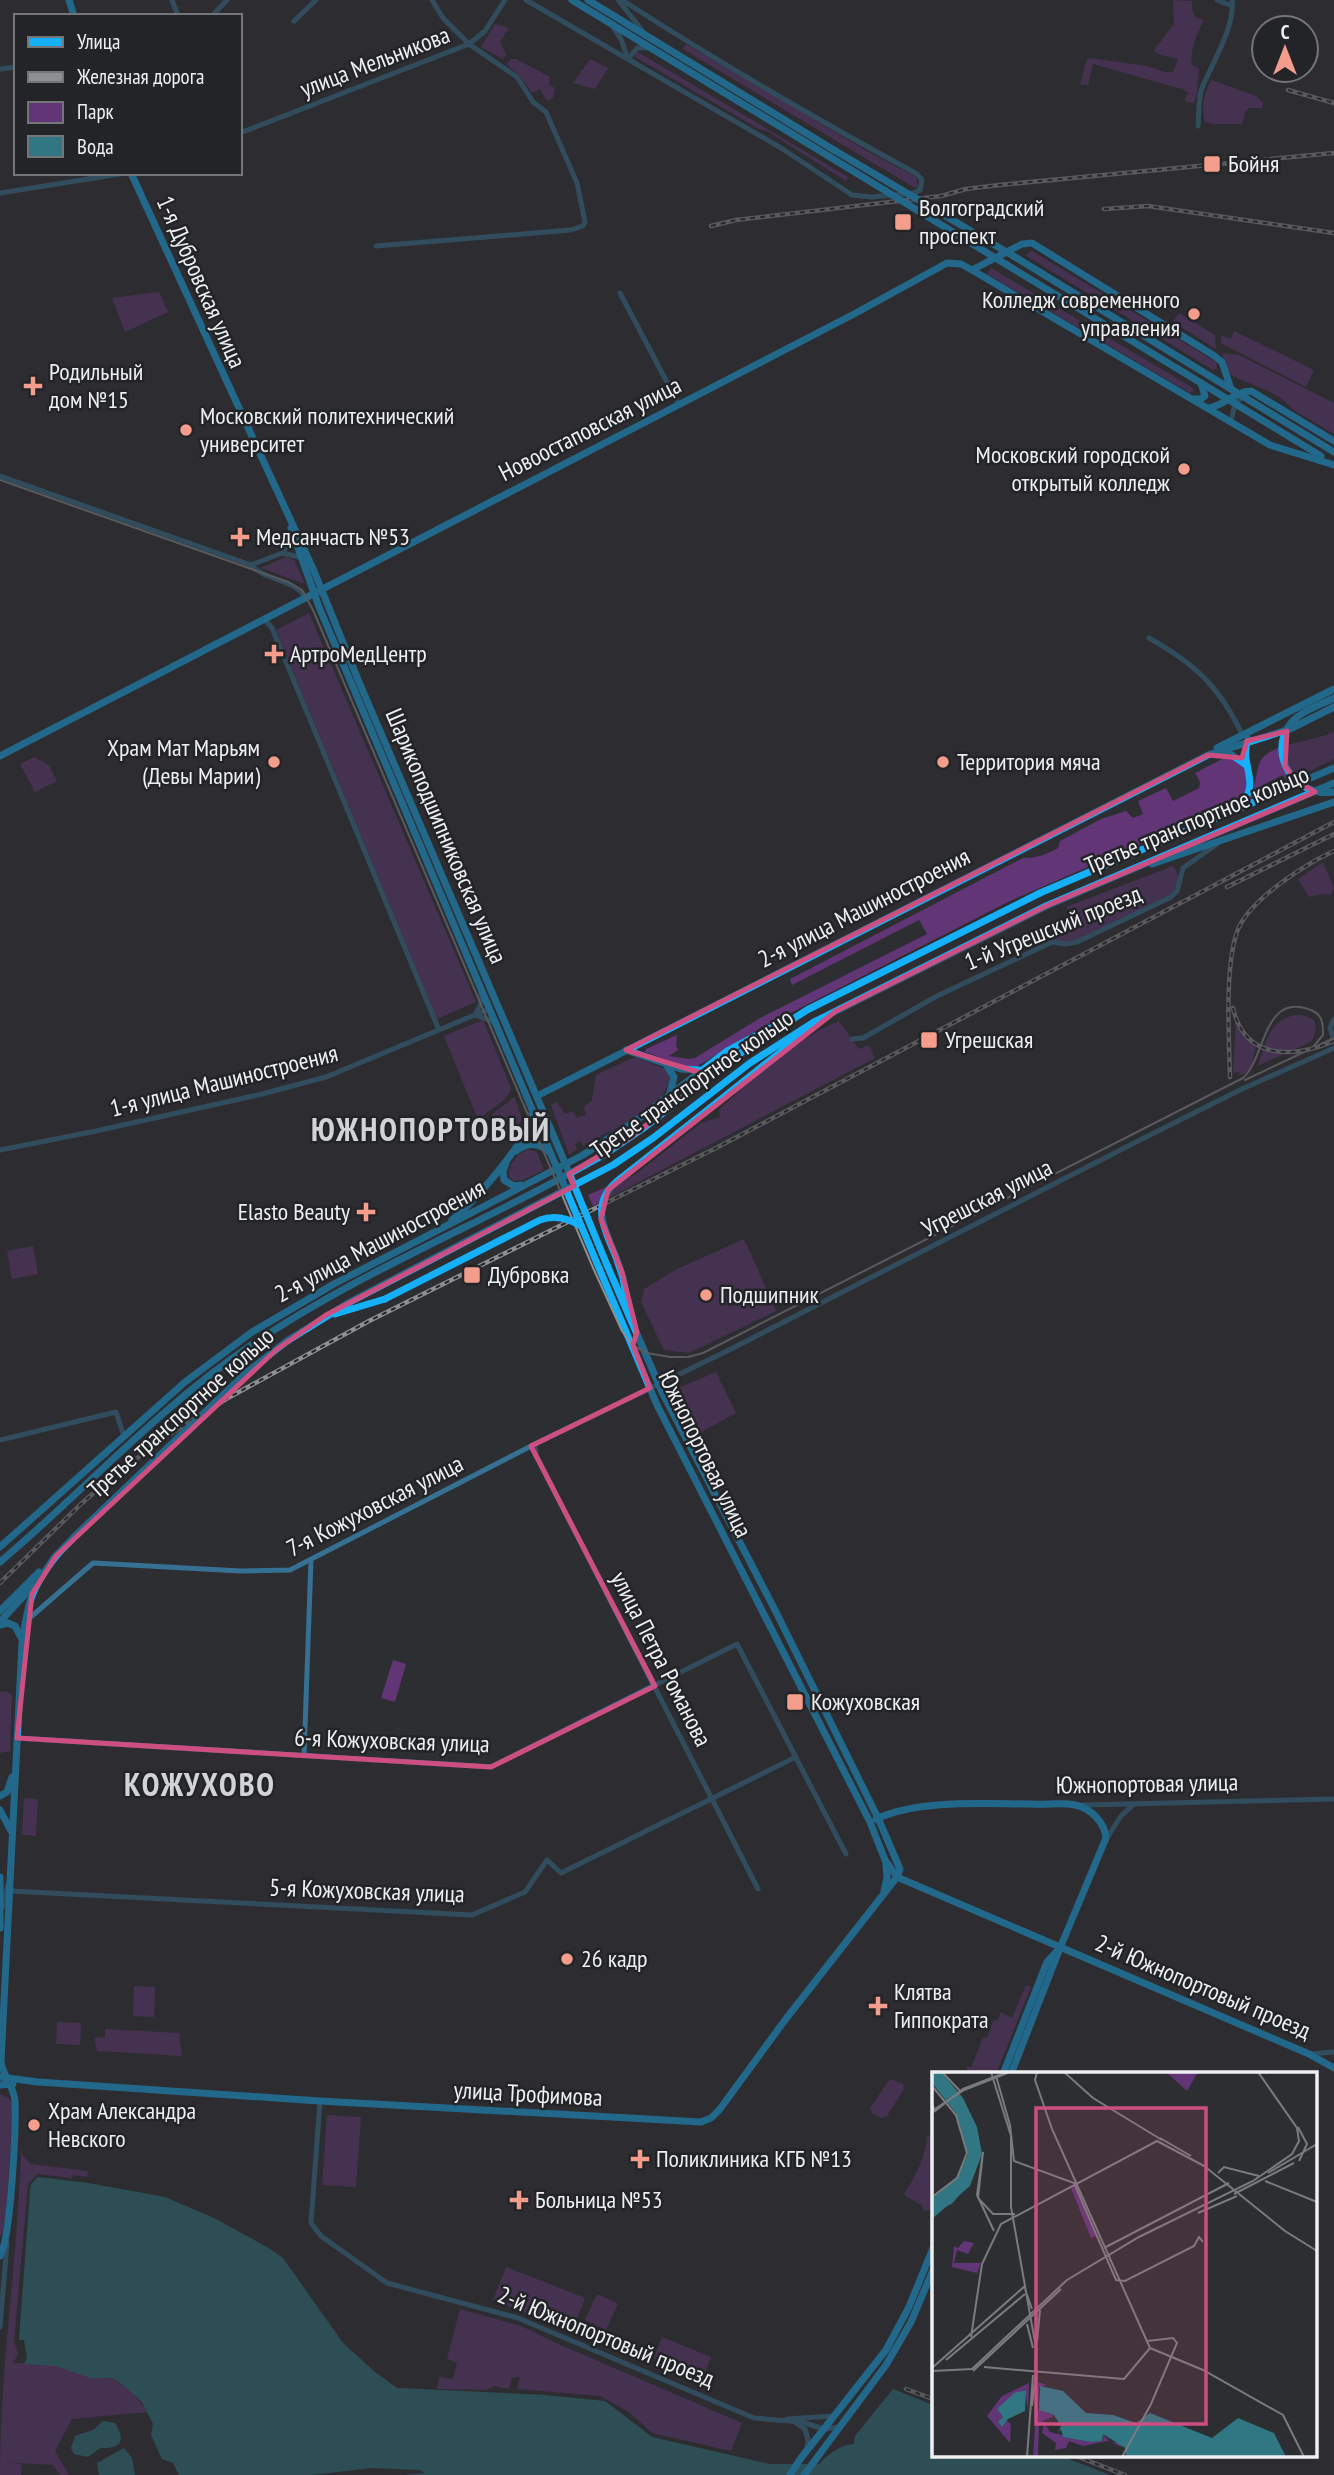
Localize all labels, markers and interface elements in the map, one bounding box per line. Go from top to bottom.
legend [14,14,242,175]
north arrow [1250,14,1320,84]
street label: улица Мельникова [296,19,454,104]
text: С [1281,20,1290,44]
text: Улица [77,28,120,55]
text: Железная дорога [76,63,204,90]
text: Парк [77,98,114,125]
text: Вода [77,133,114,160]
place label: Бойня [1228,148,1279,179]
marker: Бойня [1202,154,1222,174]
street label: 1-я Дубровская улица [150,191,253,373]
place label: Волгоградский проспект [919,192,1044,251]
marker: Волгоградский проспект [893,212,913,232]
place label: Колледж современного управления [982,284,1180,343]
marker: Колледж современного управления [1186,306,1202,322]
place label: Родильный дом №15 [49,356,143,415]
street label: Новоостаповская улица [493,369,686,488]
marker: Родильный дом №15 [23,376,43,396]
place label: Московский политехнический университет [200,400,454,459]
marker: Московский политехнический университет [178,422,194,438]
place label: Московский городской открытый колледж [976,439,1170,498]
marker: Московский городской открытый колледж [1176,461,1192,477]
place label: Медсанчасть №53 [256,521,410,552]
marker: Медсанчасть №53 [230,527,250,547]
place label: АртроМедЦентр [290,638,427,669]
marker: АртроМедЦентр [264,644,284,664]
street label: Шарикоподшипниковская улица [379,704,514,968]
place label: Храм Мат Марьям (Девы Марии) [107,732,260,791]
place label: Территория мяча [957,746,1101,777]
marker: Храм Мат Марьям (Девы Марии) [266,754,282,770]
marker: Территория мяча [935,754,951,770]
street label: Третье транспортное кольцо [1080,758,1314,881]
street label: 2-я улица Машиностроения [753,841,975,974]
street label: 1-й Угрешский проезд [960,878,1146,977]
street label: Третье транспортное кольцо [584,1002,799,1165]
place label: Угрешская [945,1024,1033,1055]
marker: Угрешская [919,1030,939,1050]
street label: 1-я улица Машиностроения [107,1037,341,1124]
district label: ЮЖНОПОРТОВЫЙ [311,1108,551,1150]
street label: Угрешская улица [916,1151,1057,1244]
street label: 2-я улица Машиностроения [269,1172,490,1309]
place label: Elasto Beauty [238,1196,350,1227]
marker: Elasto Beauty [356,1202,376,1222]
place label: Дубровка [488,1259,569,1290]
marker: Дубровка [462,1265,482,1285]
place label: Подшипник [720,1279,820,1310]
marker: Подшипник [698,1287,714,1303]
street label: Третье транспортное кольцо [81,1321,280,1505]
street label: Южнопортовая улица [652,1365,759,1542]
street label: 7-я Кожуховская улица [281,1448,468,1563]
street label: улица Петра Романова [604,1566,719,1751]
place label: Кожуховская [811,1686,920,1717]
marker: Кожуховская [785,1692,805,1712]
street label: 6-я Кожуховская улица [294,1722,490,1759]
district label: КОЖУХОВО [124,1763,276,1805]
street label: Южнопортовая улица [1056,1766,1238,1801]
street label: 5-я Кожуховская улица [269,1872,465,1909]
street label: 2-й Южнопортовый проезд [1091,1927,1316,2046]
place label: 26 кадр [581,1943,648,1974]
marker: 26 кадр [559,1951,575,1967]
place label: Клятва Гиппократа [894,1976,989,2035]
marker: Клятва Гиппократа [868,1996,888,2016]
inset map [932,2072,1316,2458]
street label: улица Трофимова [453,2074,603,2113]
place label: Храм Александра Невского [48,2095,196,2154]
marker: Храм Александра Невского [26,2117,42,2133]
place label: Поликлиника КГБ №13 [656,2143,852,2174]
marker: Поликлиника КГБ №13 [630,2149,650,2169]
place label: Больница №53 [535,2184,663,2215]
marker: Больница №53 [509,2190,529,2210]
street label: 2-й Южнопортовый проезд [493,2279,720,2394]

